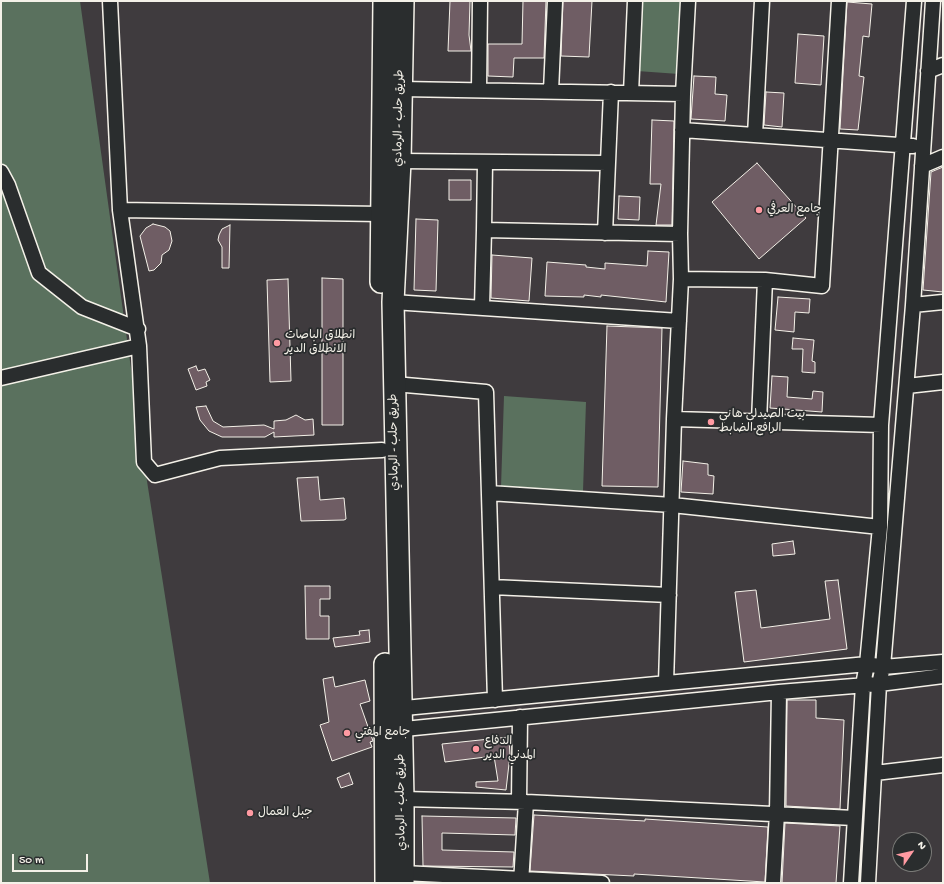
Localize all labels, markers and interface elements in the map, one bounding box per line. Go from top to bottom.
street label: طريق حلب - الرمادي [392,69,408,167]
place label: جامع العرفي [767,203,822,217]
marker: جامع العرفي [754,205,764,215]
place label: انطلاق الباصات الانطلاق الدير [285,329,355,357]
marker: انطلاق الباصات الانطلاق الدير [272,338,282,348]
street label: طريق حلب - الرمادي [387,393,403,491]
place label: بيت الصيدلي هاني الرافع الضابط [719,408,805,436]
marker: بيت الصيدلي هاني الرافع الضابط [706,417,716,427]
place label: جامع المفتي [355,726,410,740]
marker: جامع المفتي [342,728,352,738]
place label: الدفاع المدني الدير [484,735,536,763]
marker: الدفاع المدني الدير [471,744,481,754]
street label: طريق حلب - الرمادي [394,753,410,851]
place label: جبل العمال [258,806,312,820]
marker: جبل العمال [245,808,255,818]
north arrow [892,832,932,872]
text: N [914,840,928,852]
scale bar [14,846,90,872]
text: 50 m [19,854,44,868]

